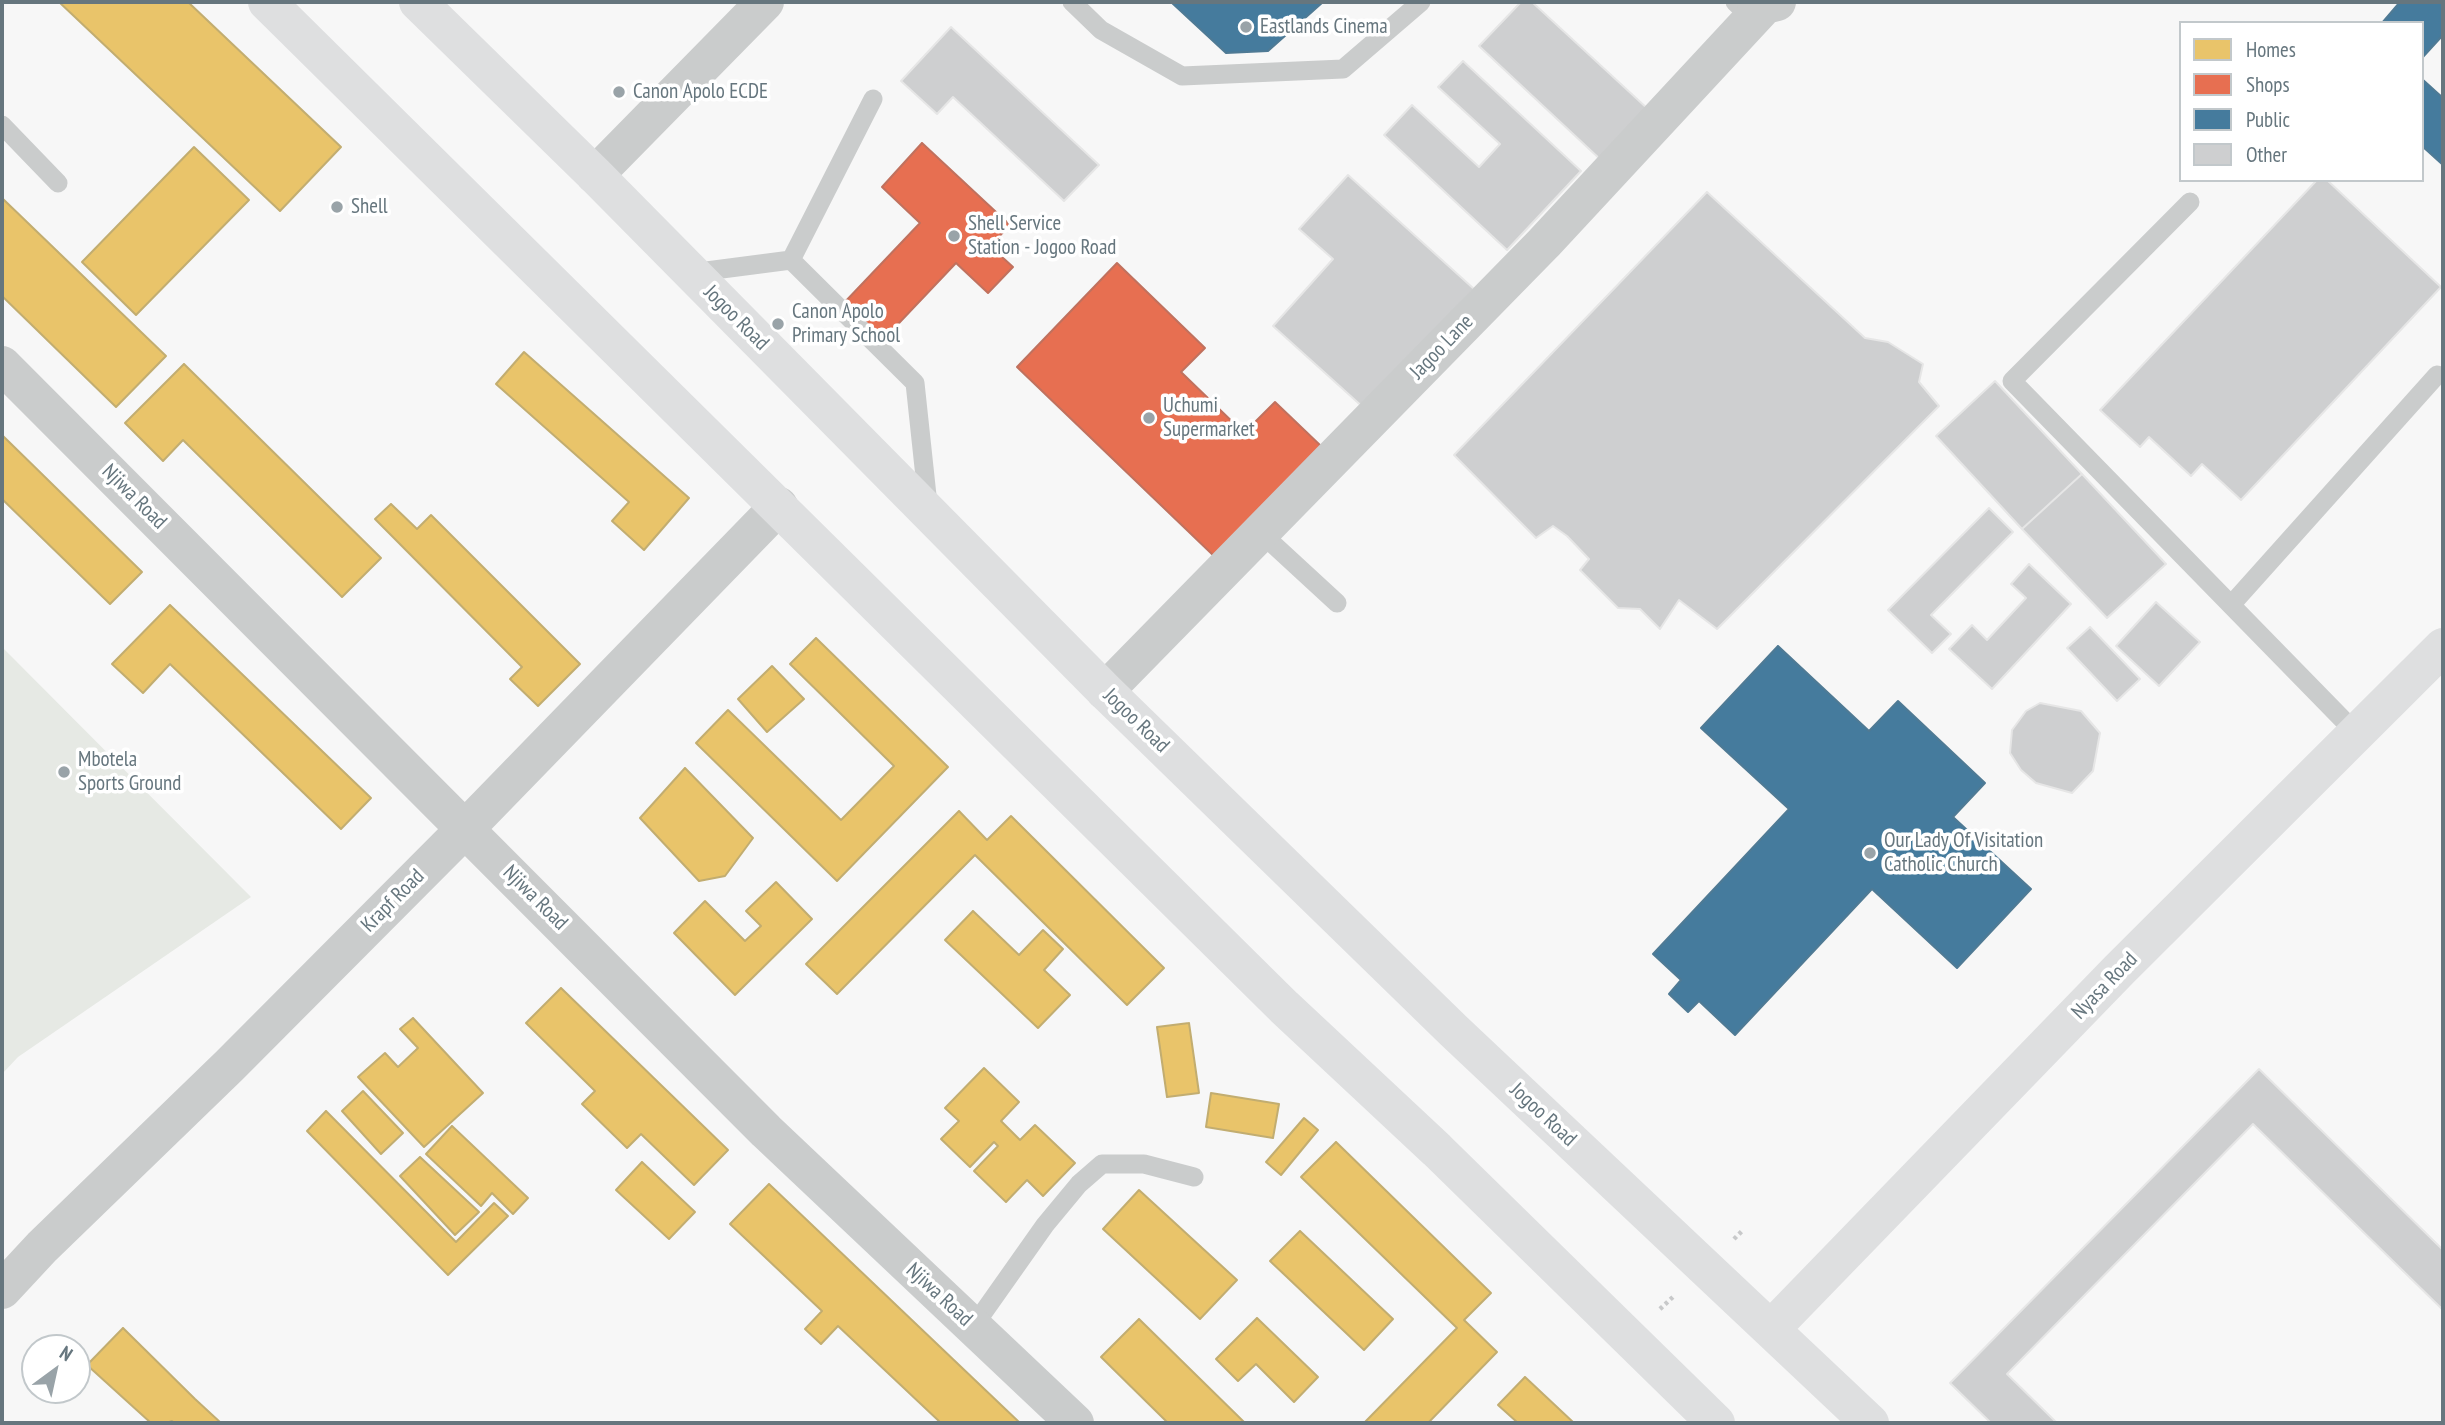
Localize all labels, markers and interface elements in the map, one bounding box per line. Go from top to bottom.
place label: Eastlands Cinema [1260,14,1388,40]
marker: Eastlands Cinema [1238,19,1254,35]
legend [2179,21,2424,182]
text: Homes [2246,36,2296,63]
text: Shops [2246,71,2290,98]
place label: Canon Apolo ECDE [633,79,768,105]
marker: Canon Apolo ECDE [611,84,627,100]
text: Public [2246,106,2290,133]
text: Other [2246,141,2287,168]
place label: Shell [351,194,388,220]
marker: Shell [329,199,345,215]
place label: Shell Service Station - Jogoo Road [968,211,1116,261]
marker: Shell Service Station - Jogoo Road [946,228,962,244]
street label: Jogoo Road [698,280,774,356]
place label: Canon Apolo Primary School [792,299,900,349]
street label: Jagoo Lane [1405,310,1479,384]
marker: Canon Apolo Primary School [770,316,786,332]
place label: Uchumi Supermarket [1163,393,1255,443]
marker: Uchumi Supermarket [1141,410,1157,426]
street label: Njiwa Road [96,459,172,535]
street label: Jogoo Road [1098,684,1174,758]
place label: Mbotela Sports Ground [78,747,181,797]
marker: Mbotela Sports Ground [56,764,72,780]
place label: Our Lady Of Visitation Catholic Church [1884,828,2043,878]
marker: Our Lady Of Visitation Catholic Church [1862,845,1878,861]
street label: Njiwa Road [497,860,573,936]
street label: Krapf Road [356,864,430,938]
street label: Nyasa Road [2067,947,2143,1025]
street label: Jogoo Road [1505,1078,1581,1152]
street label: Njiwa Road [901,1258,977,1332]
north arrow [21,1334,91,1404]
text: N [56,1340,77,1366]

